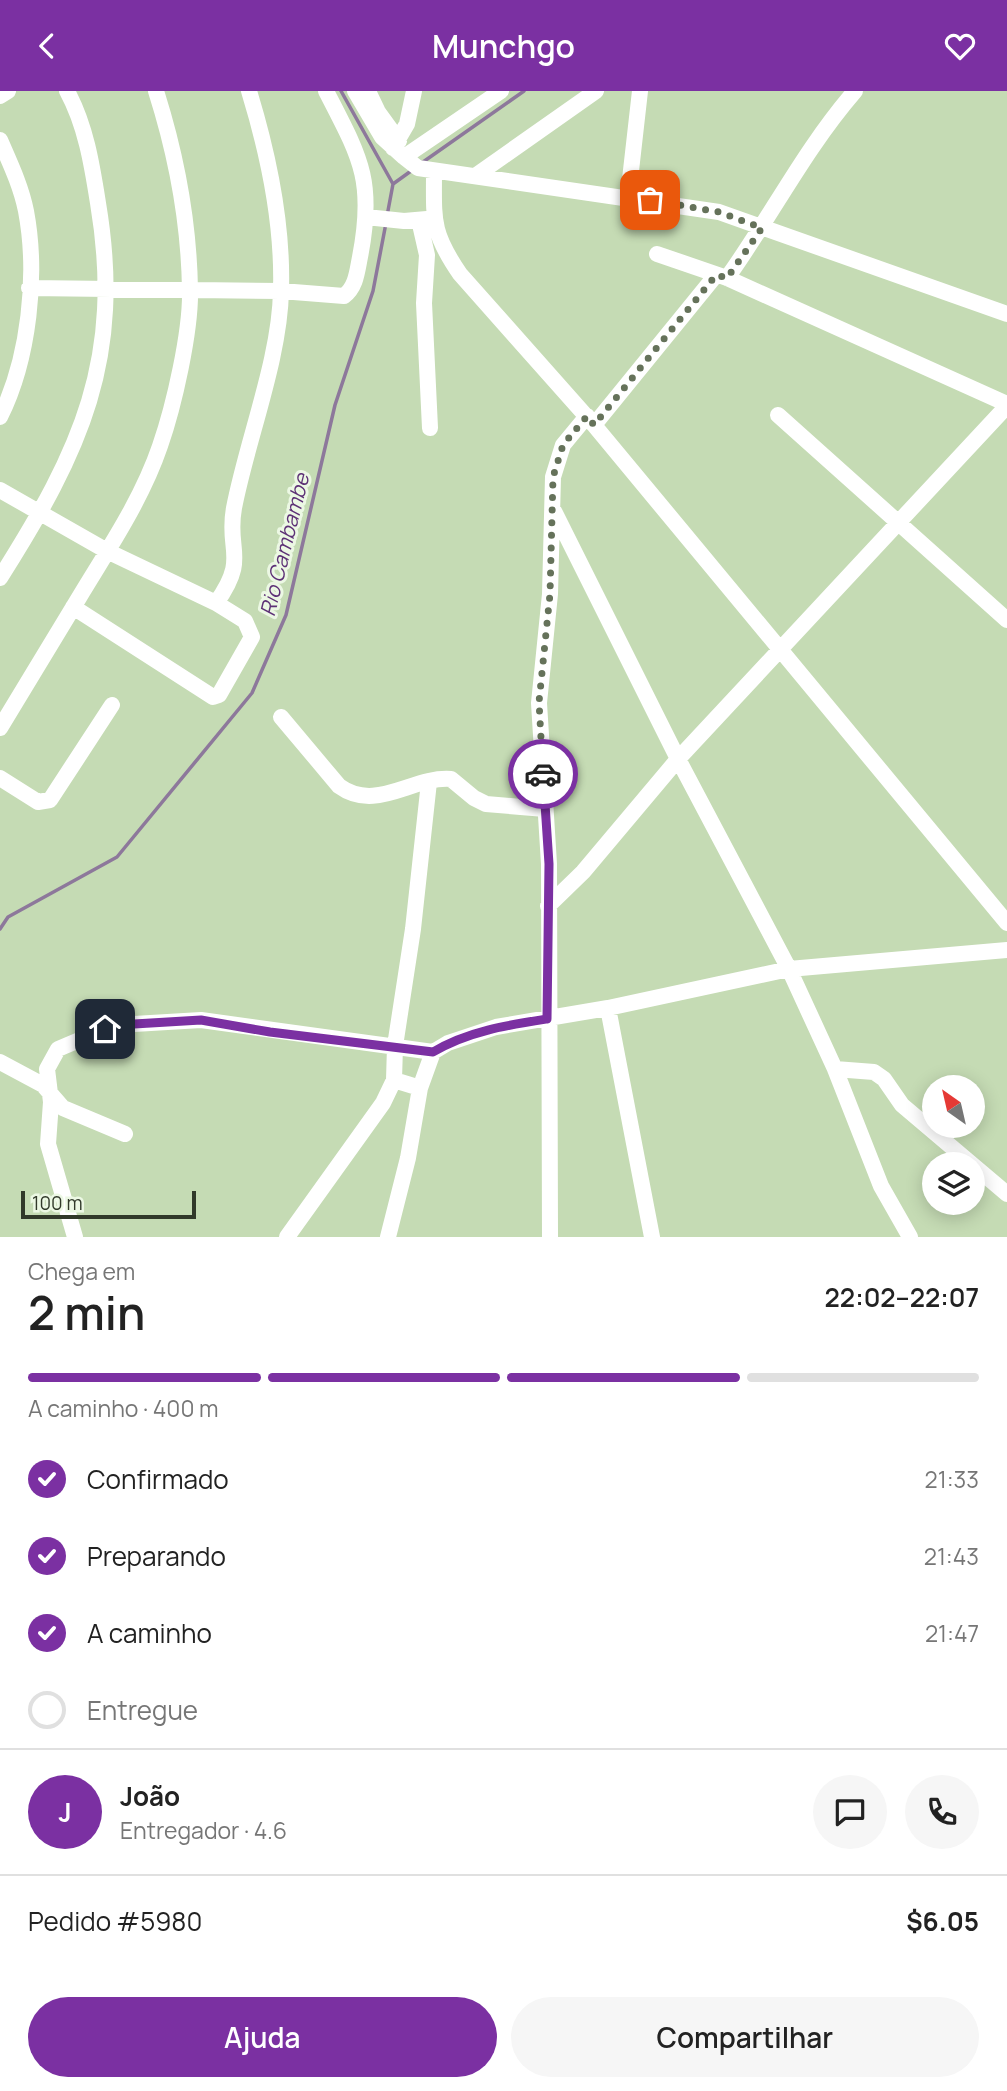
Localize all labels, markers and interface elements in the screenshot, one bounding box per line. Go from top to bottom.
text: Munchgo [432,24,575,68]
icon: back [28,27,66,65]
icon: heart [941,27,979,65]
pin [620,170,680,230]
icon: bag [631,181,669,219]
water label: Rio Cambambe [253,469,316,619]
courier [508,739,578,809]
icon: car [524,755,562,793]
pin [75,999,135,1059]
icon: home [86,1010,124,1048]
north arrow [922,1075,985,1137]
map controls [922,1075,985,1215]
button: layers [922,1152,985,1215]
scale bar [21,1188,196,1220]
text: 100 m [32,1190,83,1216]
text: Chega em [28,1255,135,1287]
text: 22:02–22:07 [825,1279,979,1315]
text: 2 min [28,1281,145,1344]
text: A caminho · 400 m [28,1392,219,1424]
icon: check [28,1460,66,1498]
text: Confirmado [87,1461,229,1497]
text: 21:33 [925,1463,979,1495]
icon: check [28,1537,66,1575]
text: Preparando [87,1538,226,1574]
text: 21:43 [924,1540,979,1572]
icon: check [28,1614,66,1652]
text: A caminho [87,1615,212,1651]
text: 21:47 [925,1617,979,1649]
text: Entregue [87,1692,198,1728]
button: chat [813,1775,887,1849]
button: phone [905,1775,979,1849]
text: João [120,1778,180,1814]
text: J [58,1794,72,1830]
text: Entregador · 4.6 [120,1814,287,1846]
text: Pedido #5980 [28,1903,202,1939]
text: $6.05 [906,1903,979,1939]
button: Ajuda [28,1997,497,2077]
button: Compartilhar [511,1997,979,2077]

